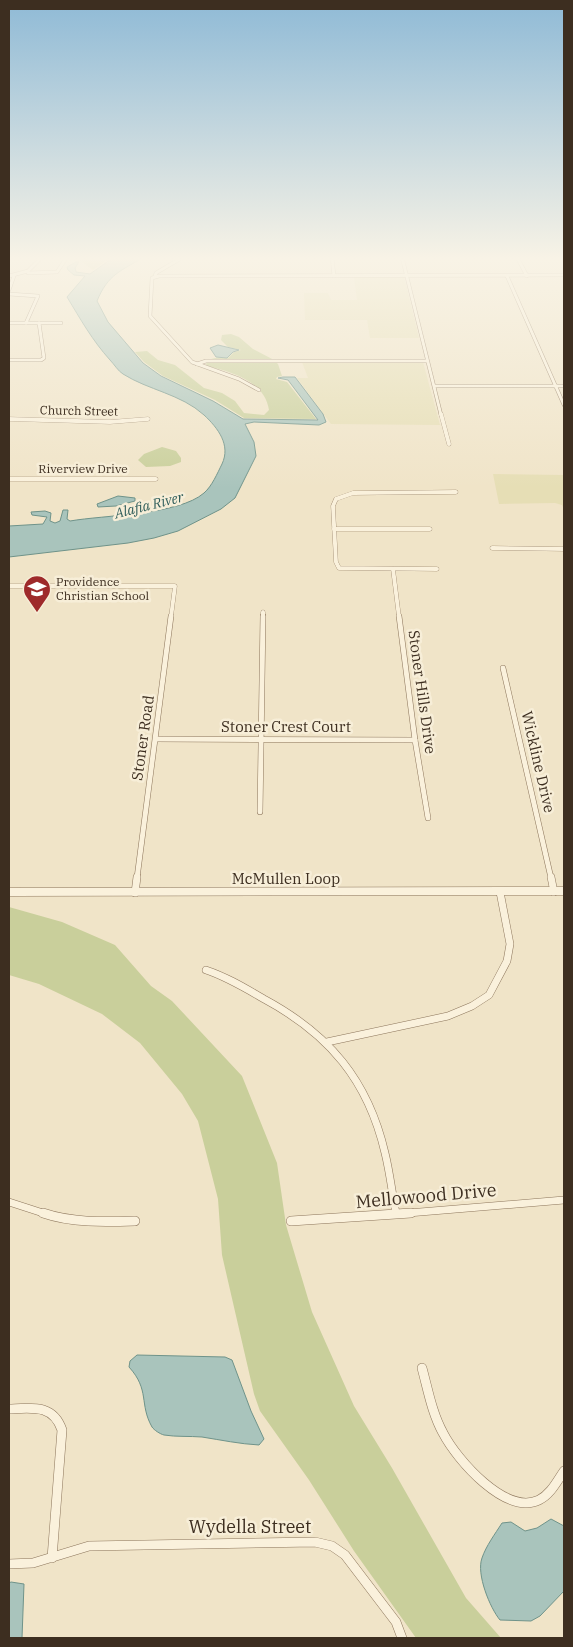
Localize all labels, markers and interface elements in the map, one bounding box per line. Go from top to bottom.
street label: Church Street [40,402,118,419]
street label: Riverview Drive [38,461,128,476]
water label: Alafia River [112,488,186,523]
school or university icon: Providence Christian School [22,574,52,613]
place label: Providence Christian School [56,574,150,603]
street label: Stoner Hills Drive [404,629,441,755]
street label: Stoner Road [127,694,158,782]
street label: Wickline Drive [518,709,559,815]
street label: Stoner Crest Court [221,717,351,736]
street label: McMullen Loop [232,869,340,888]
street label: Mellowood Drive [355,1178,497,1213]
street label: Wydella Street [189,1515,311,1538]

